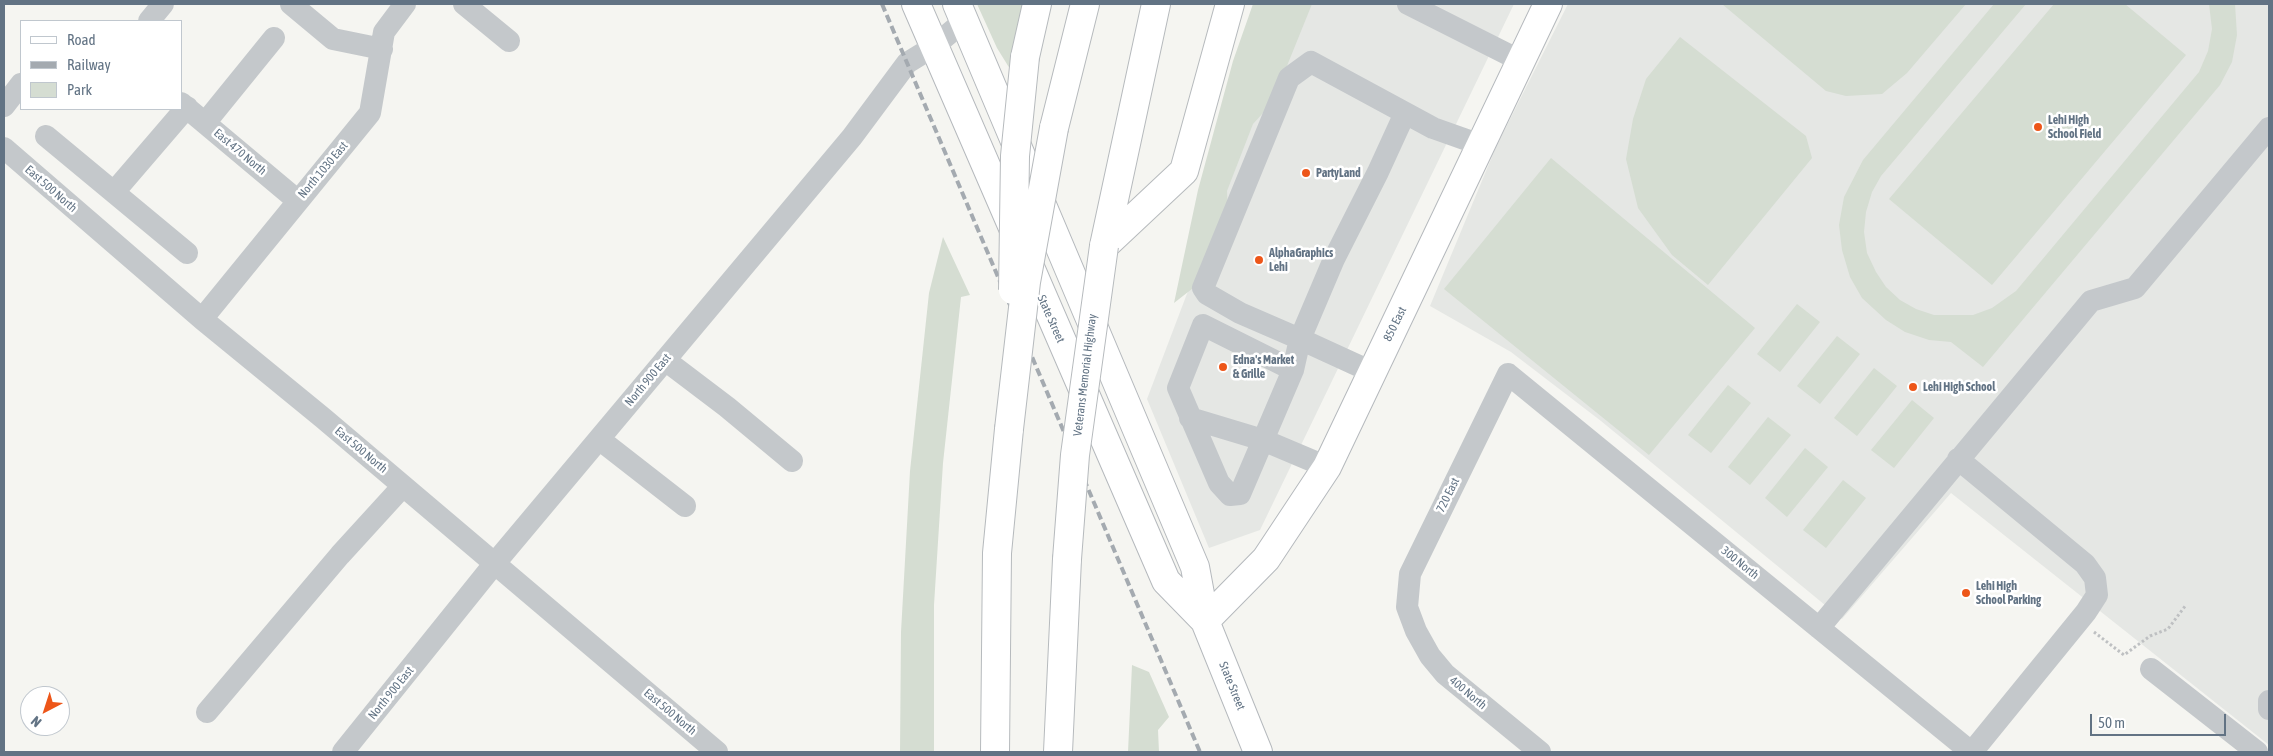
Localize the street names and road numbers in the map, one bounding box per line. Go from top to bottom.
street label: East 470 North [211,126,269,178]
street label: North 1030 East [295,139,351,201]
street label: East 500 North [22,163,80,215]
street label: State Street [1034,293,1068,345]
street label: 850 East [1380,304,1410,344]
street label: Veterans Memorial Highway [1070,313,1100,437]
street label: North 900 East [622,351,674,409]
street label: East 500 North [332,424,390,476]
street label: 720 East [1433,475,1463,515]
street label: 300 North [1718,544,1762,582]
street label: State Street [1216,660,1248,712]
street label: North 900 East [365,664,417,722]
street label: 400 North [1447,673,1489,713]
street label: East 500 North [641,686,699,738]

